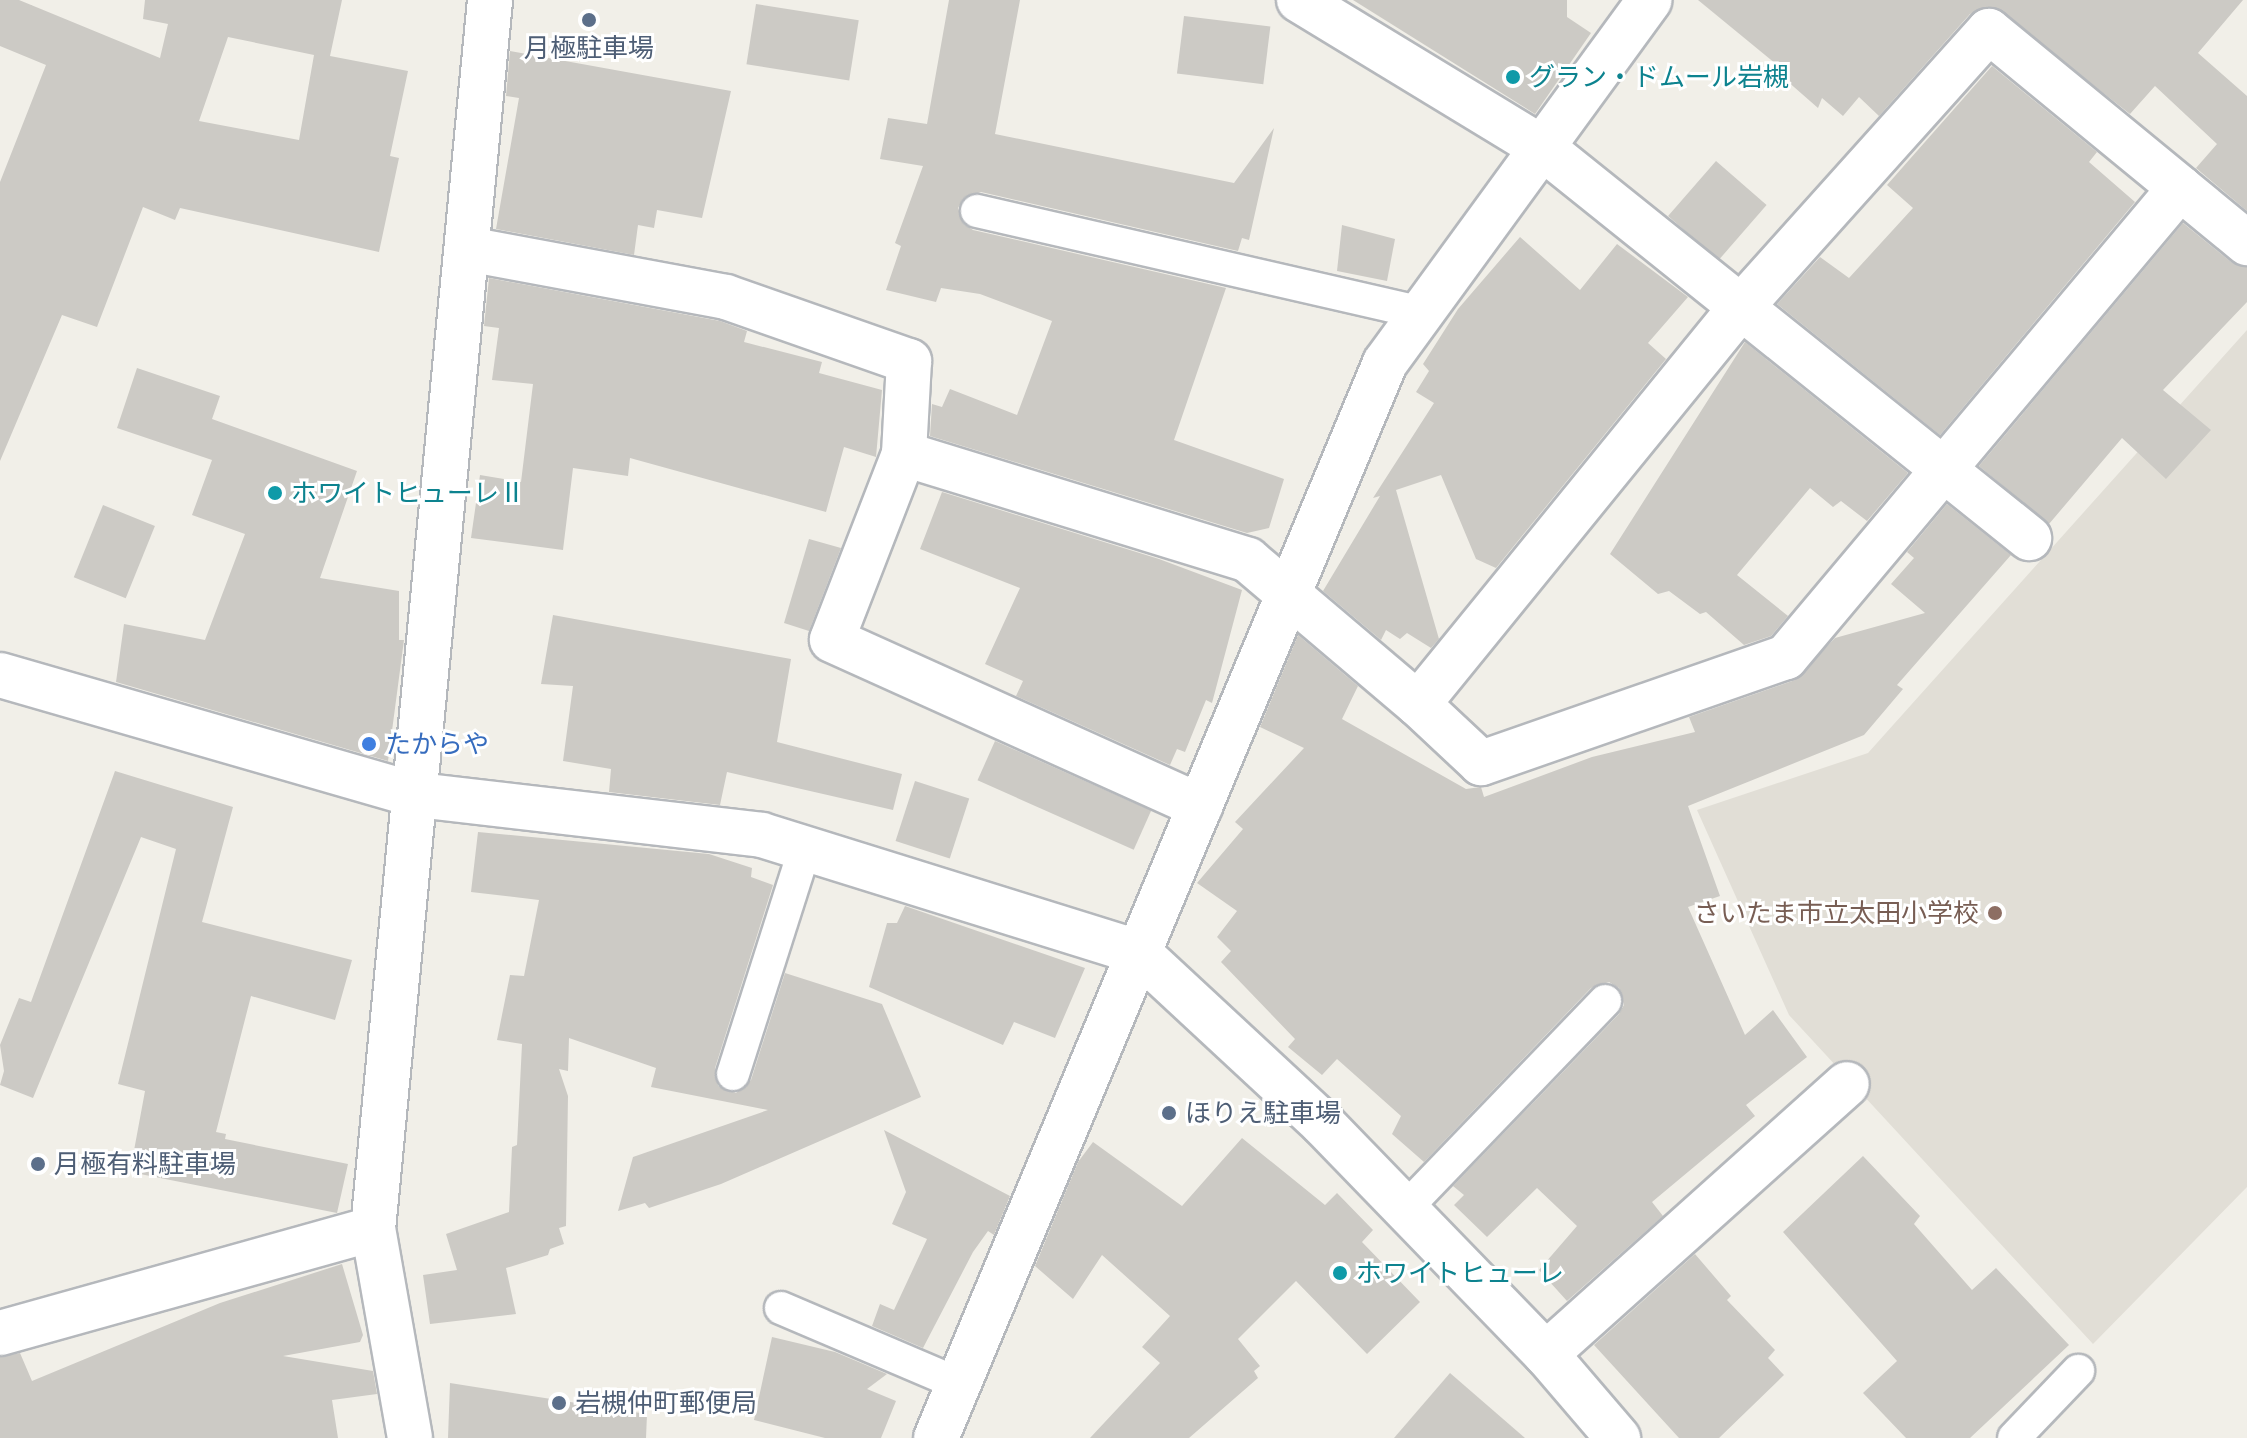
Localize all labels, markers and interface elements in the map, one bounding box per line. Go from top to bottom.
marker: 月極駐車場 [580,11,598,29]
place label: 月極駐車場 [524,32,654,64]
place label: グラン・ドムール岩槻 [1529,61,1789,93]
marker: グラン・ドムール岩槻 [1504,68,1522,86]
place label: ホワイトヒューレⅡ [291,477,525,509]
marker: ホワイトヒューレⅡ [266,484,284,502]
place label: たからや [385,728,489,760]
marker: たからや [360,735,378,753]
place label: さいたま市立太田小学校 [1693,897,1979,929]
marker: さいたま市立太田小学校 [1986,904,2004,922]
place label: ほりえ駐車場 [1185,1097,1341,1129]
marker: ほりえ駐車場 [1160,1104,1178,1122]
place label: 月極有料駐車場 [54,1148,236,1180]
marker: 月極有料駐車場 [29,1155,47,1173]
place label: ホワイトヒューレ [1356,1257,1564,1289]
marker: ホワイトヒューレ [1331,1264,1349,1282]
place label: 岩槻仲町郵便局 [575,1387,757,1419]
marker: 岩槻仲町郵便局 [550,1394,568,1412]

